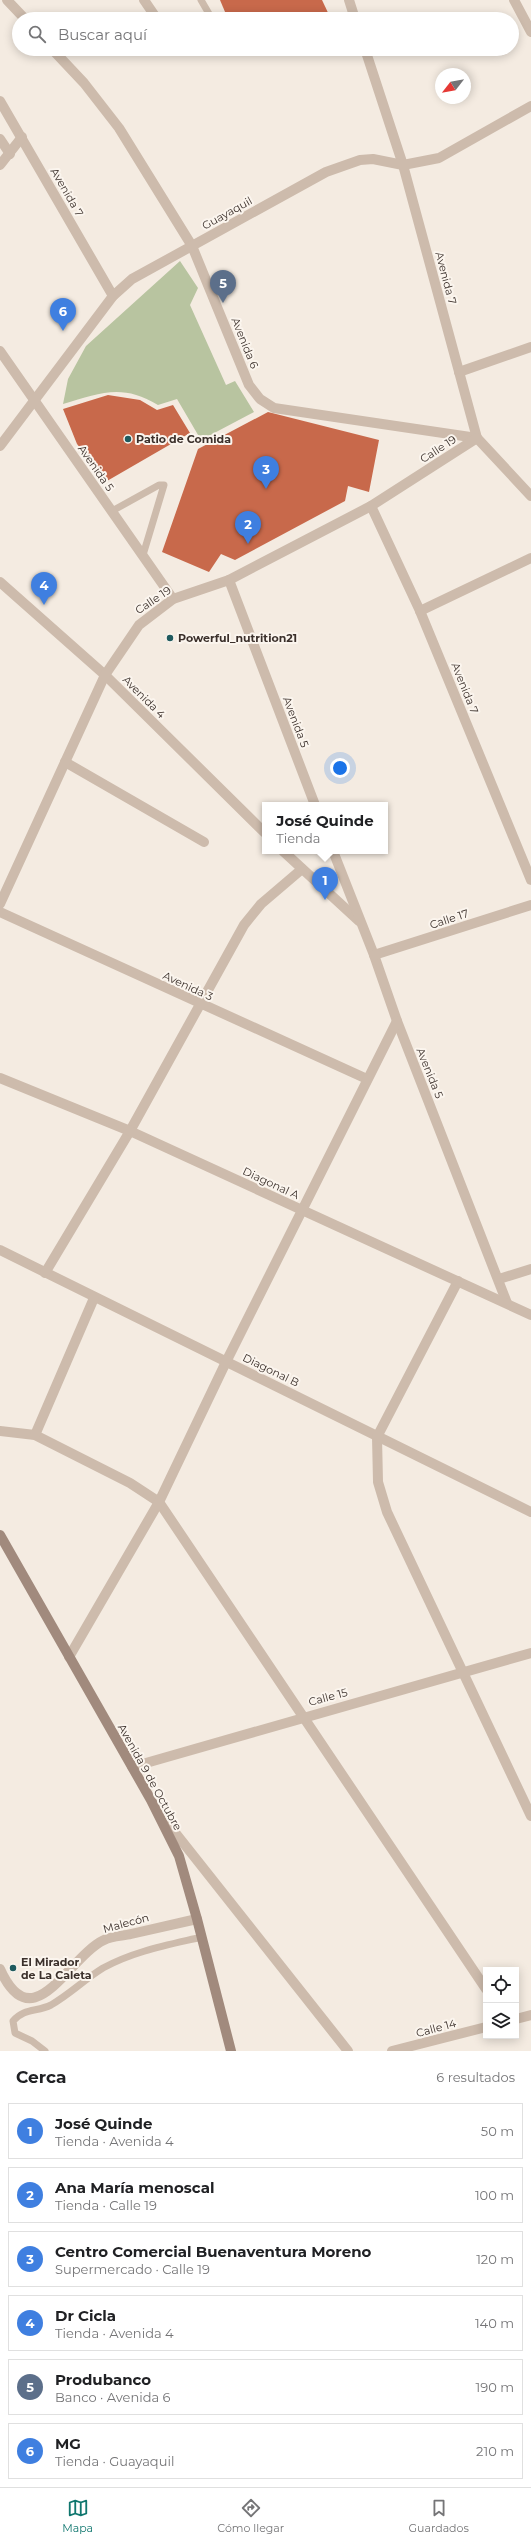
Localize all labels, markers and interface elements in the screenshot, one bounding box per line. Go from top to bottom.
search box [12,12,519,56]
icon: search [26,23,48,45]
text: Buscar aquí [58,25,147,44]
north arrow [435,68,471,104]
street label: Avenida 7 [48,165,86,219]
street label: Guayaquil [199,193,255,233]
street label: Avenida 7 [432,250,460,306]
pin: 5 [210,270,236,303]
pin: 6 [50,298,76,331]
street label: Avenida 6 [228,315,262,371]
place label: Patio de Comida [136,432,231,446]
street label: Calle 19 [417,432,459,466]
marker: Patio de Comida [123,434,133,444]
street label: Avenida 5 [75,442,117,494]
pin: 3 [253,456,279,489]
pin: 2 [235,511,261,544]
pin: 4 [31,572,57,605]
street label: Calle 19 [132,583,174,617]
place label: Powerful_nutrition21 [178,631,297,645]
marker: Powerful_nutrition21 [165,633,175,643]
street label: Avenida 7 [448,660,482,716]
street label: Avenida 4 [120,673,169,722]
street label: Avenida 5 [280,695,312,749]
your location [330,758,350,778]
popup [262,802,388,854]
text: José Quinde [276,811,374,830]
text: Tienda [276,830,320,846]
pin: 1 [312,867,338,900]
street label: Calle 17 [428,906,470,932]
street label: Avenida 3 [161,968,215,1004]
street label: Avenida 5 [413,1046,447,1100]
street label: Diagonal A [241,1164,302,1202]
street label: Diagonal B [241,1350,301,1390]
street label: Calle 15 [307,1685,349,1709]
street label: Avenida 9 de Octubre [115,1721,185,1833]
street label: Malecón [101,1910,151,1936]
place label: El Mirador de La Caleta [21,1955,92,1982]
marker: El Mirador de La Caleta [8,1963,18,1973]
map controls [483,1967,519,2039]
button: locate [483,1967,519,2003]
button: layers [483,2003,519,2039]
street label: Calle 14 [414,2016,458,2040]
text: Cerca [16,2067,66,2087]
text: 6 resultados [436,2069,515,2085]
text: José Quinde [55,2114,152,2133]
text: 1 [27,2123,33,2139]
text: 50 m [481,2123,514,2139]
text: Tienda · Avenida 4 [55,2133,174,2149]
text: Ana María menoscal [55,2178,214,2197]
text: 2 [26,2187,34,2203]
text: 100 m [475,2187,514,2203]
text: Tienda · Calle 19 [55,2197,157,2213]
text: Centro Comercial Buenaventura Moreno [55,2242,371,2261]
text: 3 [26,2251,34,2267]
text: 120 m [476,2251,514,2267]
text: Supermercado · Calle 19 [55,2261,210,2277]
text: Dr Cicla [55,2306,116,2325]
text: 4 [26,2315,34,2331]
text: 140 m [475,2315,514,2331]
text: Tienda · Avenida 4 [55,2325,174,2341]
text: Produbanco [55,2370,151,2389]
text: 5 [26,2379,34,2395]
text: 190 m [476,2379,514,2395]
text: Banco · Avenida 6 [55,2389,170,2405]
text: MG [55,2434,81,2453]
text: 6 [26,2443,34,2459]
text: 210 m [476,2443,514,2459]
text: Tienda · Guayaquil [55,2453,174,2469]
tab: Mapa [62,2497,93,2535]
tab: Cómo llegar [217,2497,284,2535]
tab: Guardados [409,2497,469,2535]

